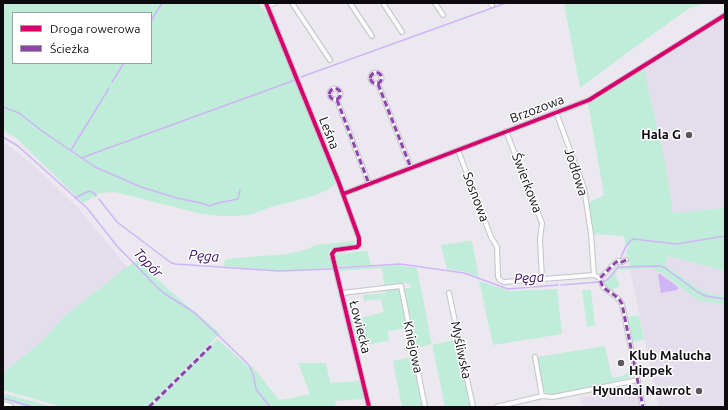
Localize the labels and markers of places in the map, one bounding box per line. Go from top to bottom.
place label: Hala G [641,127,681,143]
marker: Hala G [684,130,694,140]
place label: Klub Malucha Hippek [629,348,711,379]
marker: Klub Malucha Hippek [616,358,626,368]
place label: Hyundai Nawrot [592,383,691,399]
marker: Hyundai Nawrot [694,386,704,396]

